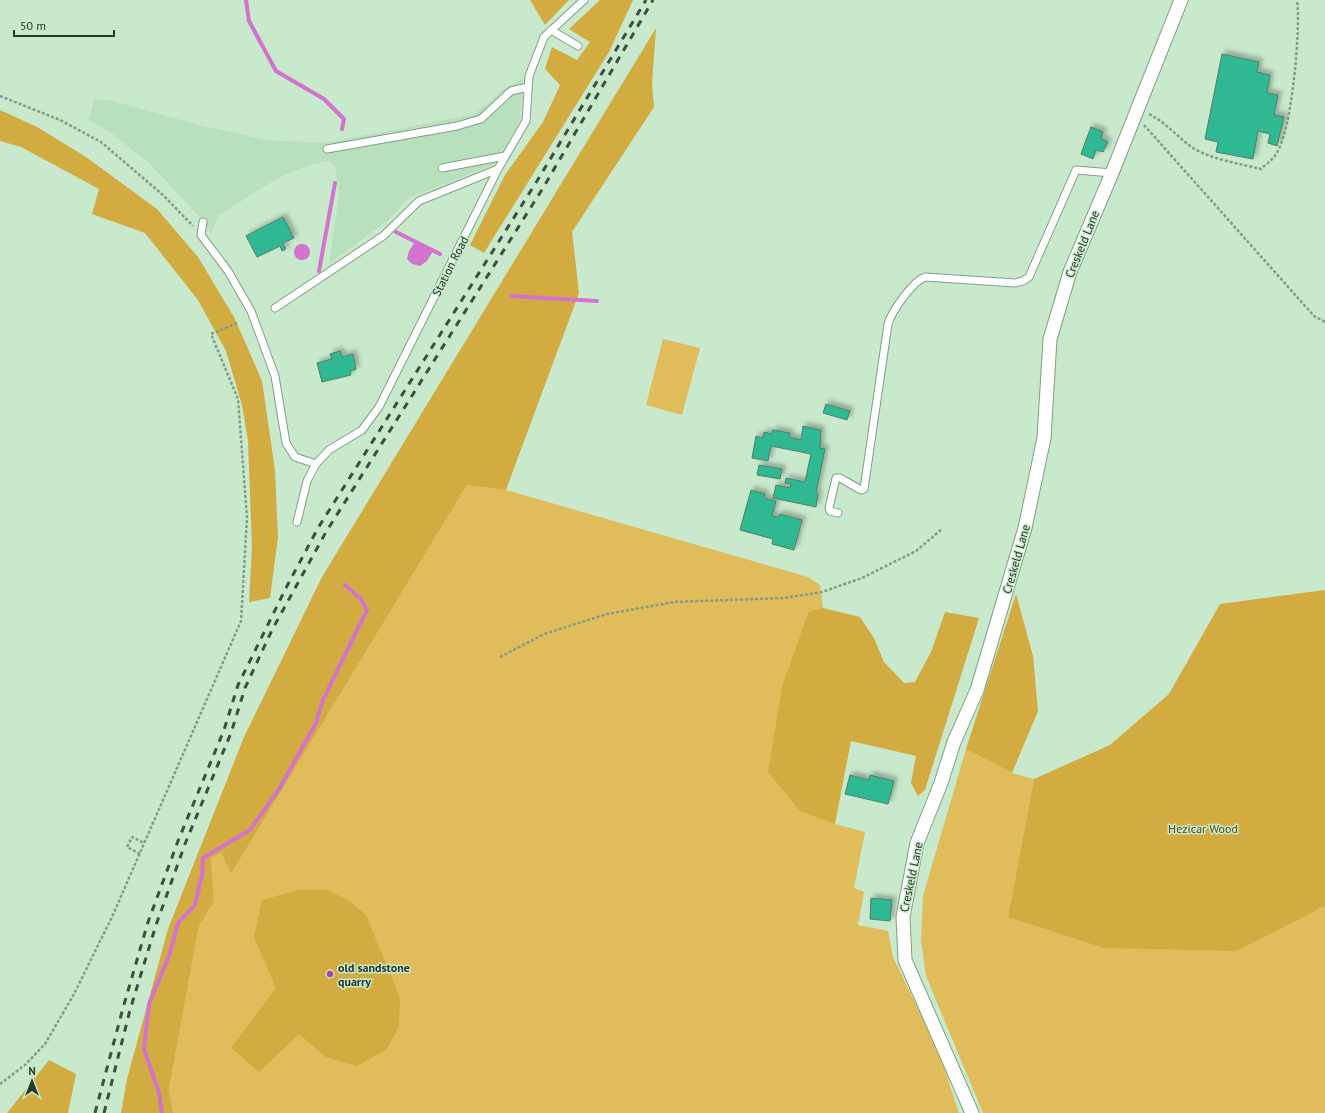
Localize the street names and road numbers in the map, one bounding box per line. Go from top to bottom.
street label: Creskeld Lane [1062,208,1102,280]
street label: Station Road [428,234,472,298]
street label: Creskeld Lane [999,523,1033,595]
street label: Creskeld Lane [896,841,926,913]

